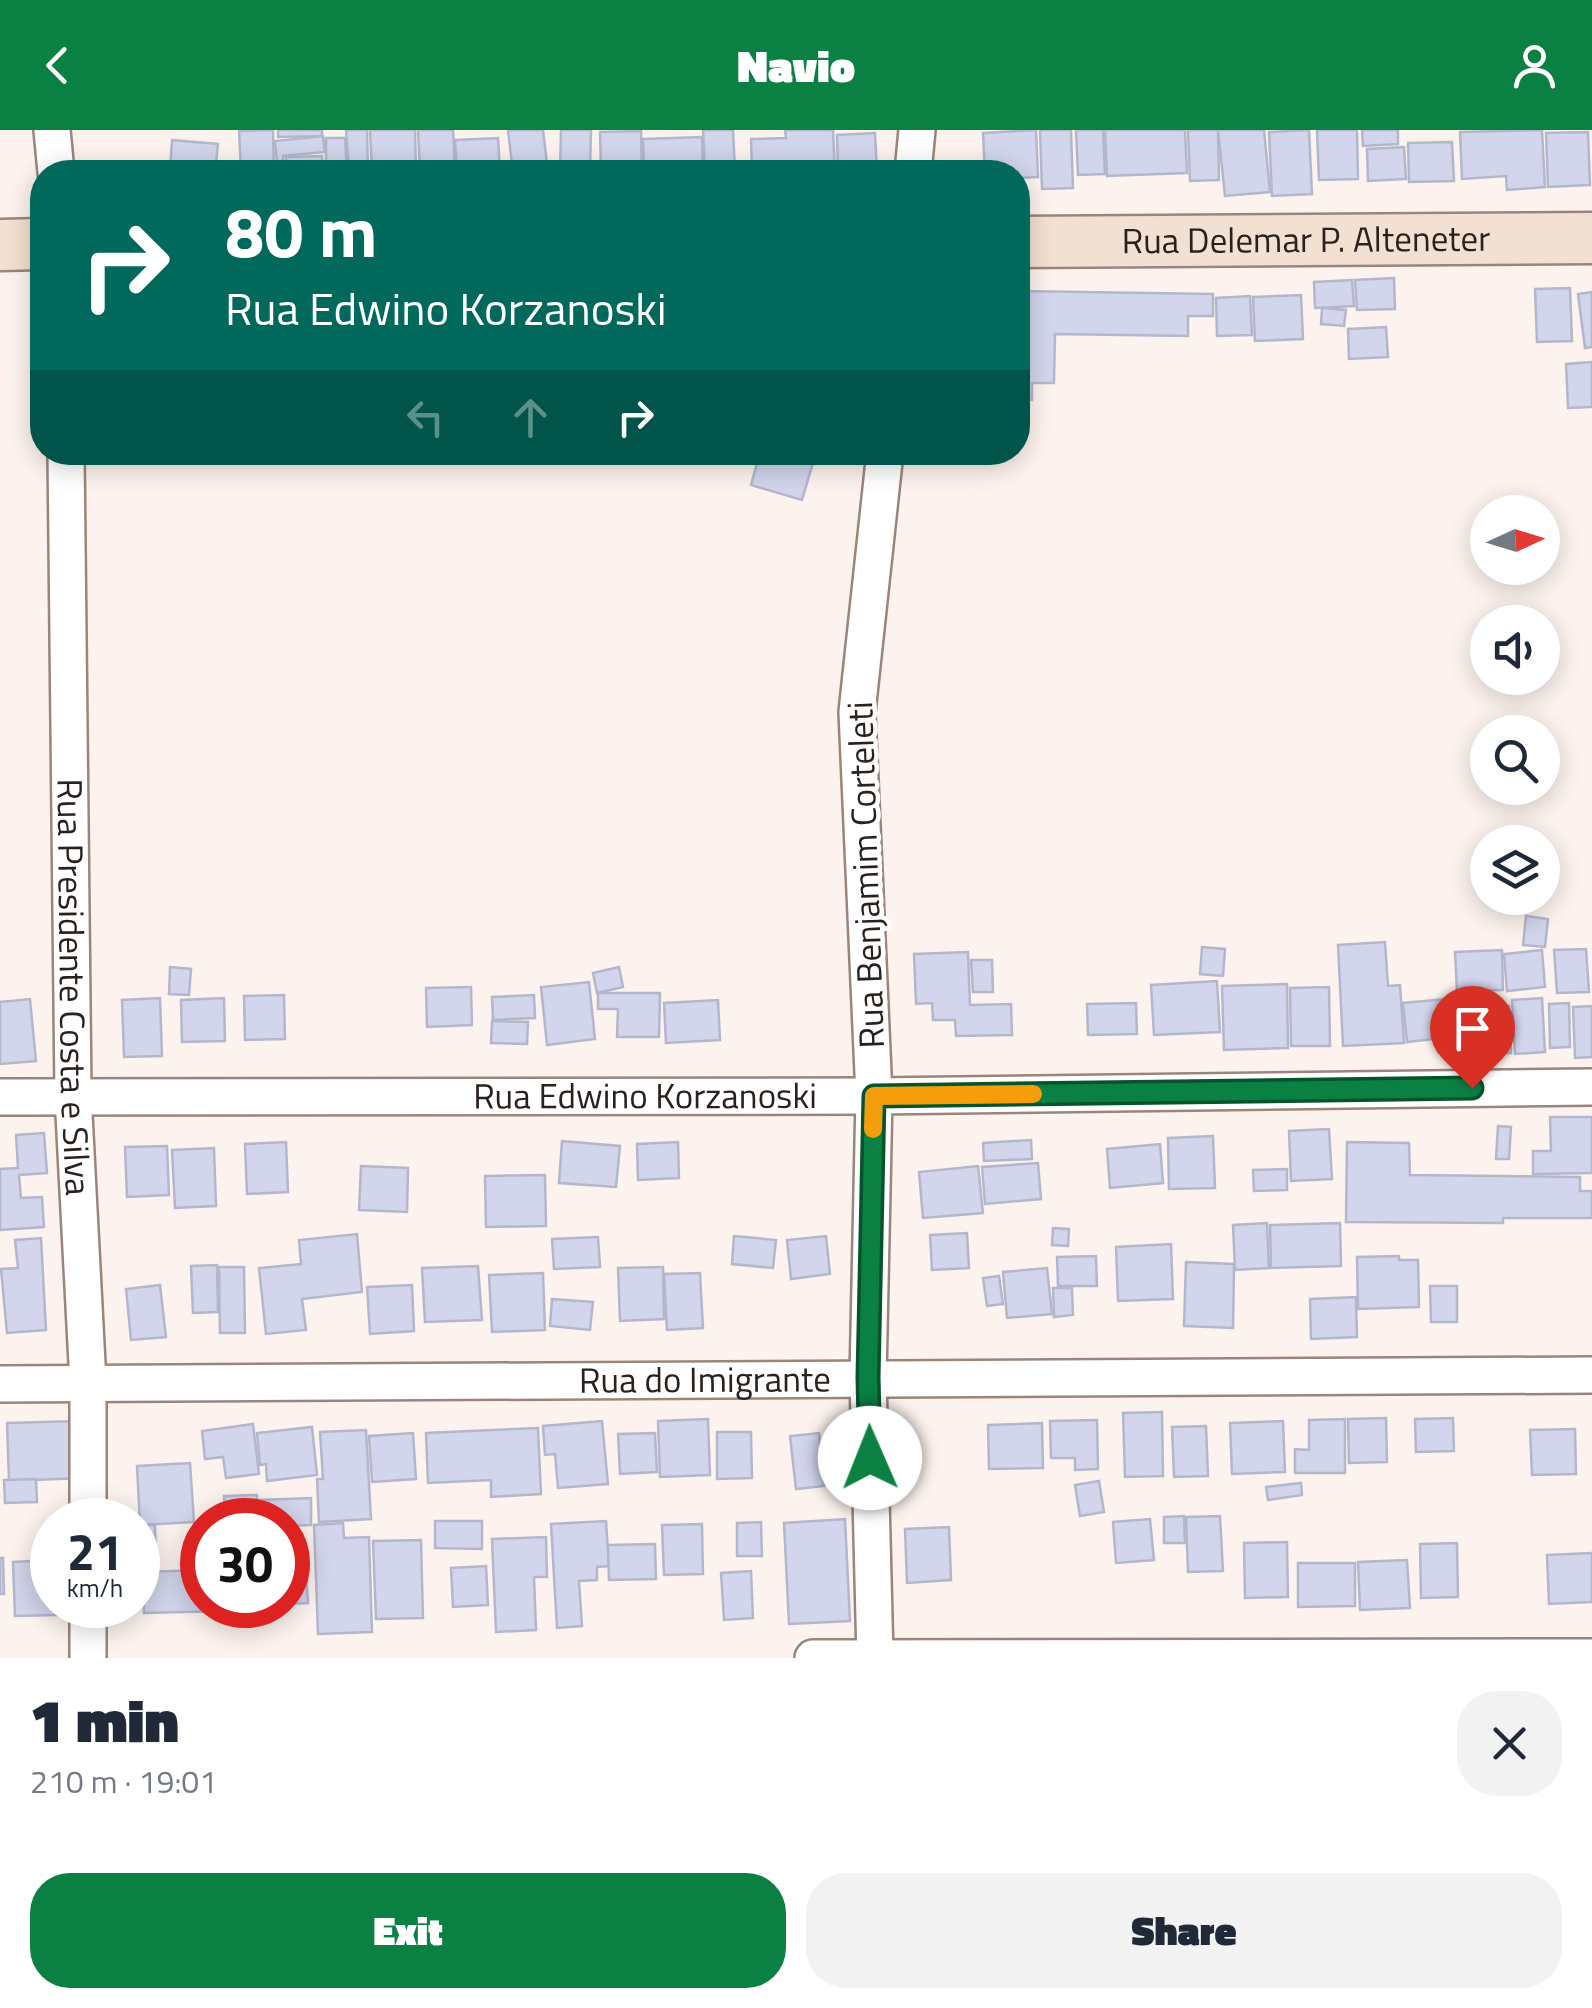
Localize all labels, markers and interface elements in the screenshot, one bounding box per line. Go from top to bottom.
text: Navio [737,31,855,99]
icon: back [30,38,85,93]
icon: person [1507,38,1562,93]
text: 80 m [225,178,378,284]
icon: right [60,200,190,330]
street label: Rua Delemar P. Alteneter [1121,211,1490,267]
text: Rua Edwino Korzanoski [225,274,667,342]
icon: left [398,390,453,445]
icon: ahead [503,390,558,445]
icon: right [608,390,663,445]
north arrow [1470,495,1560,585]
map controls [1470,495,1560,915]
button: sound [1470,605,1560,695]
street label: Rua Benjamim Corteleti [832,701,898,1049]
button: search [1470,715,1560,805]
street label: Rua Presidente Costa e Silva [44,778,106,1197]
button: layers [1470,825,1560,915]
pin [1430,986,1515,1089]
icon: arrive [1445,1001,1500,1056]
street label: Rua Edwino Korzanoski [473,1068,817,1122]
street label: Rua do Imigrante [579,1351,831,1407]
position arrow [818,1406,922,1510]
speed limit sign: 30 [180,1498,310,1628]
text: 21 [67,1513,123,1589]
text: km/h [67,1569,123,1607]
text: 1 min [30,1674,179,1765]
button: close [1457,1691,1562,1796]
text: 210 m · 19:01 [30,1757,217,1805]
button: Exit [30,1873,786,1988]
button: Share [806,1873,1562,1988]

